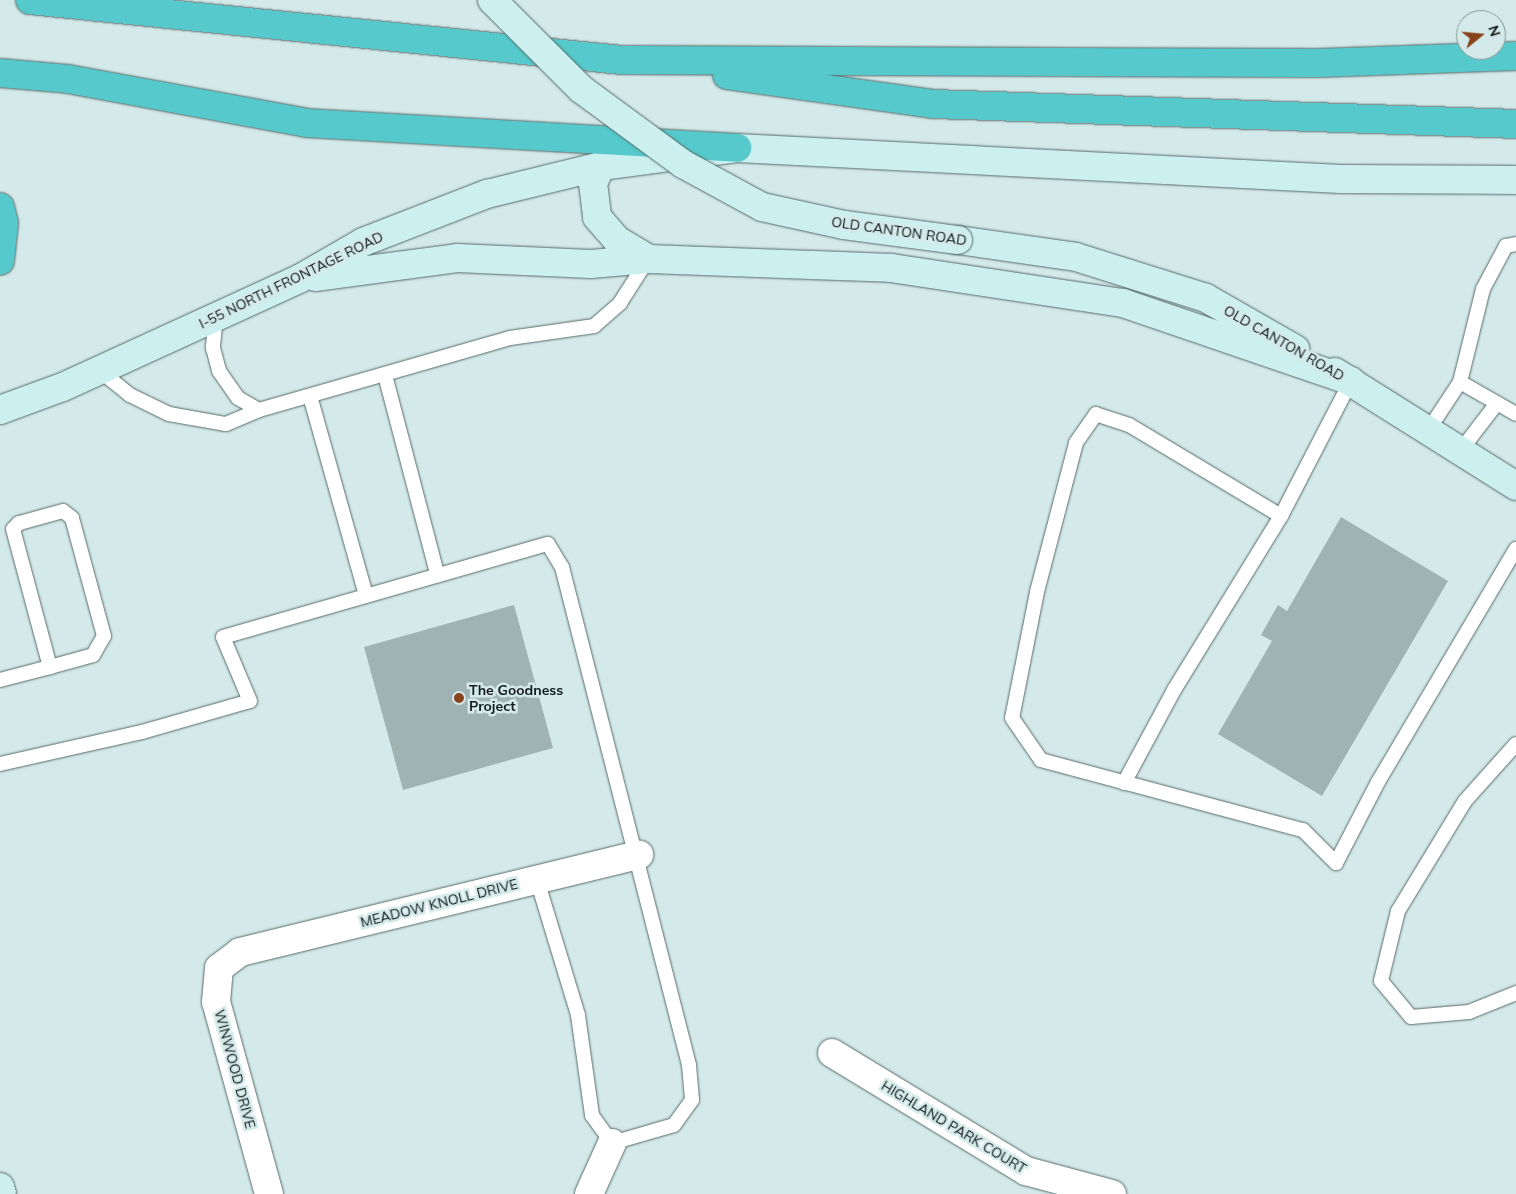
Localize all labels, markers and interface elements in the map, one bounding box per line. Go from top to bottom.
north arrow [1456,10,1506,60]
text: N [1484,23,1505,39]
street label: OLD CANTON ROAD [830,213,968,249]
street label: I-55 NORTH FRONTAGE ROAD [196,228,386,332]
street label: OLD CANTON ROAD [1221,302,1347,384]
place label: The Goodness Project [469,682,563,714]
marker: The Goodness Project [453,692,465,704]
street label: MEADOW KNOLL DRIVE [359,875,519,931]
street label: WINWOOD DRIVE [211,1008,259,1130]
street label: HIGHLAND PARK COURT [878,1077,1030,1177]

